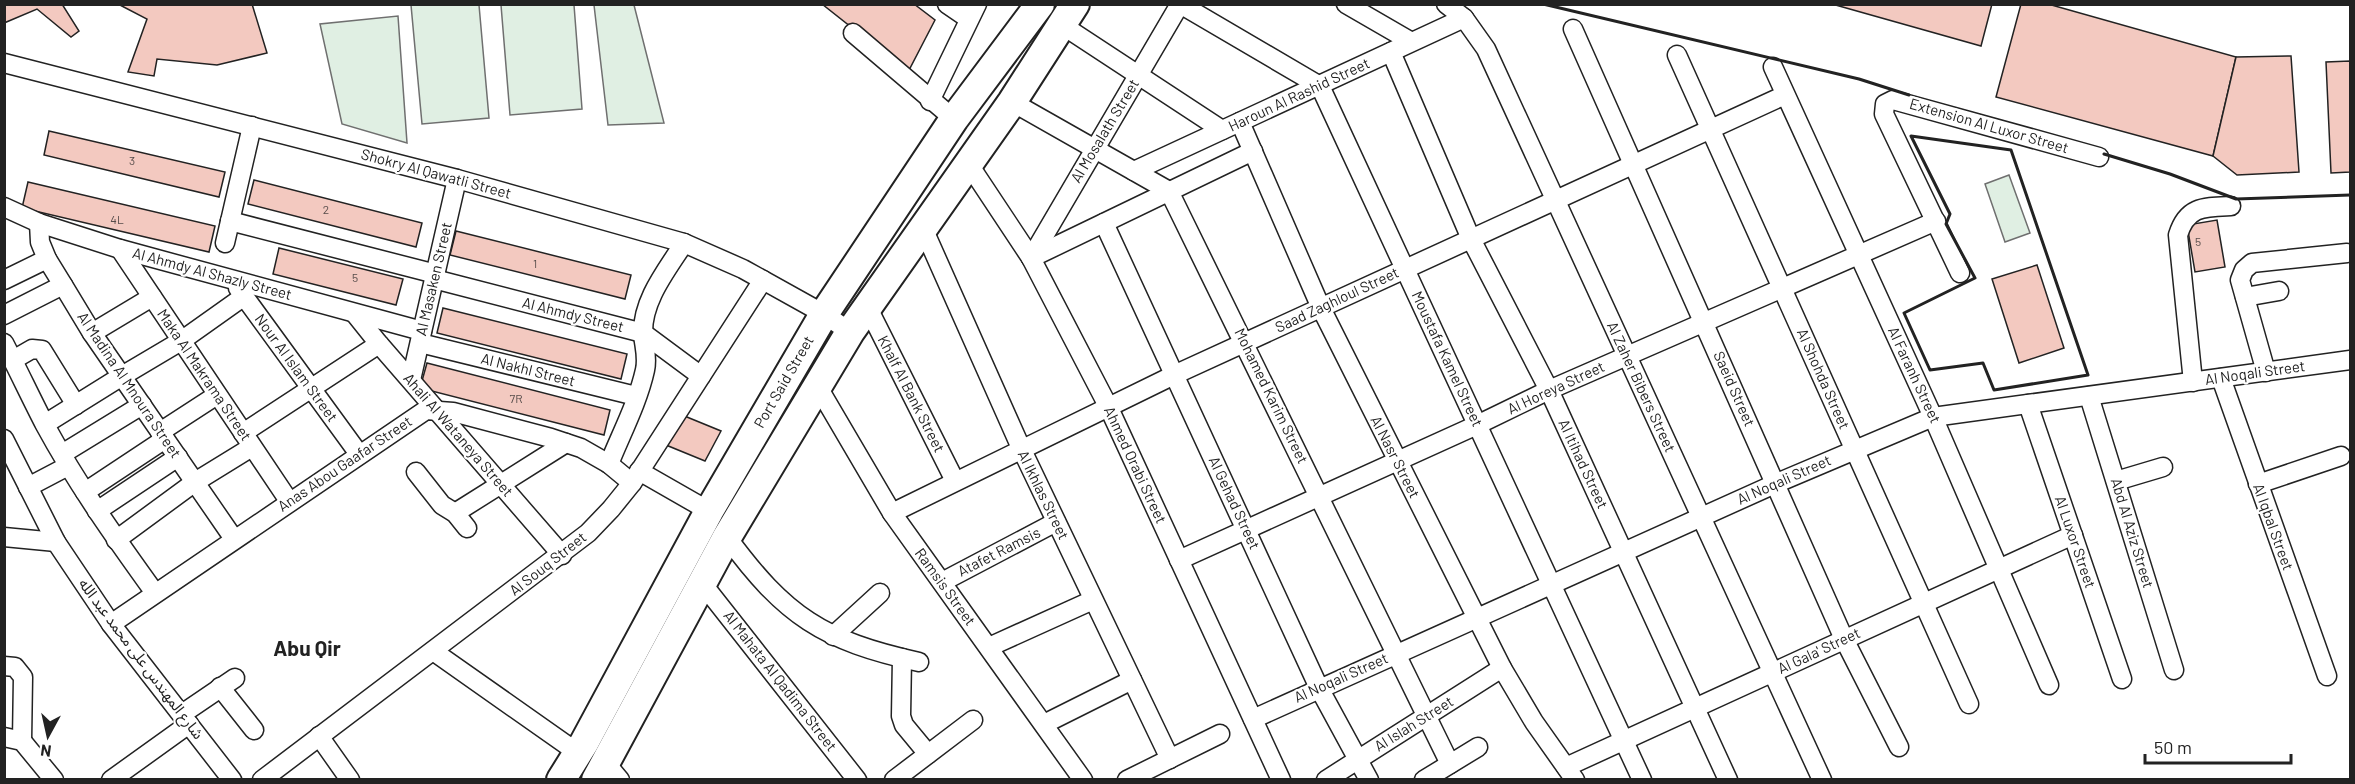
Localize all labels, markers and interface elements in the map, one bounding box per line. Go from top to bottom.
street label: Haroun Al Rashid Street [1225,53,1372,135]
street label: Al Mosalath Street [1066,75,1142,186]
street label: Extension Al Luxor Street [1908,94,2071,156]
street label: Shokry Al Qawatli Street [359,144,513,202]
house number: 3 [129,153,135,167]
house number: 2 [323,202,329,216]
house number: 4L [110,212,124,226]
street label: Al Masaken Street [411,220,455,337]
house number: 5 [2195,234,2201,248]
street label: Al Ahmdy Al Shazly Street [131,243,294,303]
house number: 1 [533,256,537,270]
street label: Saad Zaghloul Street [1272,263,1401,336]
house number: 5 [352,270,358,284]
street label: Moustafa Kamel Street [1409,288,1487,429]
street label: Al Ahmdy Street [521,293,626,335]
street label: Maka Al Makrama Street [154,305,256,444]
street label: Al Madina Al Mnoura Street [74,308,185,461]
street label: Nour Al Islam Street [252,310,342,425]
street label: Al Zaher Bibers Street [1604,319,1680,455]
street label: Al Faranh Street [1885,323,1945,426]
street label: Mohamed Karim Street [1231,325,1313,466]
street label: Al Shohda Street [1794,325,1854,432]
street label: Port Said Street [750,332,817,431]
street label: Khalf Al Bank Street [875,332,949,455]
street label: Saeid Street [1710,348,1759,429]
street label: Al Nakhl Street [479,349,577,389]
street label: Al Noqali Street [2204,356,2306,388]
street label: Al Horeya Street [1504,357,1607,417]
street label: Ahali Al Wataneya Street [400,369,517,500]
house number: 7R [509,391,523,405]
street label: Ahmed Orabi Street [1101,403,1171,526]
street label: Anas Abou Gaafar Street [274,412,415,515]
street label: Al Nasr Street [1367,412,1424,501]
street label: Al Itihad Street [1555,416,1612,511]
street label: Al Ikhlas Street [1014,447,1073,542]
street label: Al Noqali Street [1734,450,1833,508]
street label: Al Gehad Street [1205,453,1264,552]
street label: Abd Al Aziz Street [2108,475,2158,590]
street label: Al Iqbal Street [2250,481,2298,572]
street label: Al Luxor Street [2052,493,2100,590]
street label: Atafet Ramsis [954,523,1043,580]
street label: Al Souq Street [505,528,589,599]
street label: Ramsis Street [912,544,980,629]
street label: شارع المهندس على محمد عبد الله [72,575,208,745]
street label: Al Mahata Al Qadima Street [720,606,841,754]
street label: Al Gala' Street [1774,623,1863,677]
district label: Abu Qir [273,635,341,660]
street label: Al Noqali Street [1291,648,1390,706]
street label: Al Islah Street [1371,692,1456,755]
north arrow [18,706,78,766]
scale bar [2145,727,2290,765]
text: 50 m [2154,736,2192,758]
text: N [39,741,52,761]

